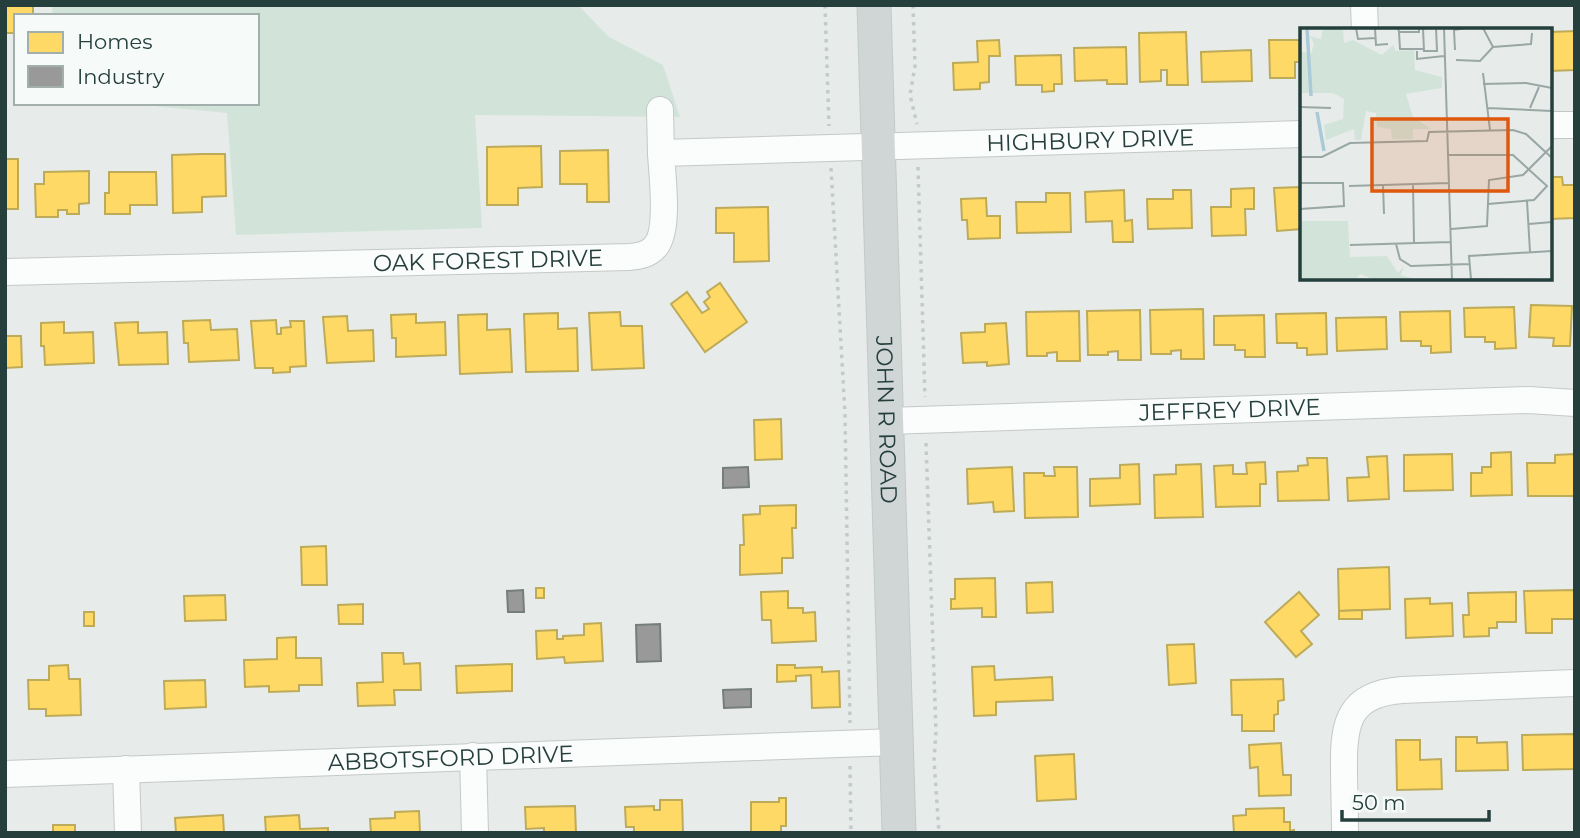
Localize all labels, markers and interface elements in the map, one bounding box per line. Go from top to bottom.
legend [14,14,259,105]
inset map [1300,28,1552,280]
text: Homes [77,29,152,54]
text: Industry [77,64,165,89]
street label: HIGHBURY DRIVE [986,123,1195,157]
street label: OAK FOREST DRIVE [372,244,603,277]
street label: JOHN R ROAD [870,334,903,504]
street label: JEFFREY DRIVE [1137,393,1321,427]
street label: ABBOTSFORD DRIVE [327,740,574,776]
scale bar [1342,778,1489,822]
text: 50 m [1352,790,1406,815]

